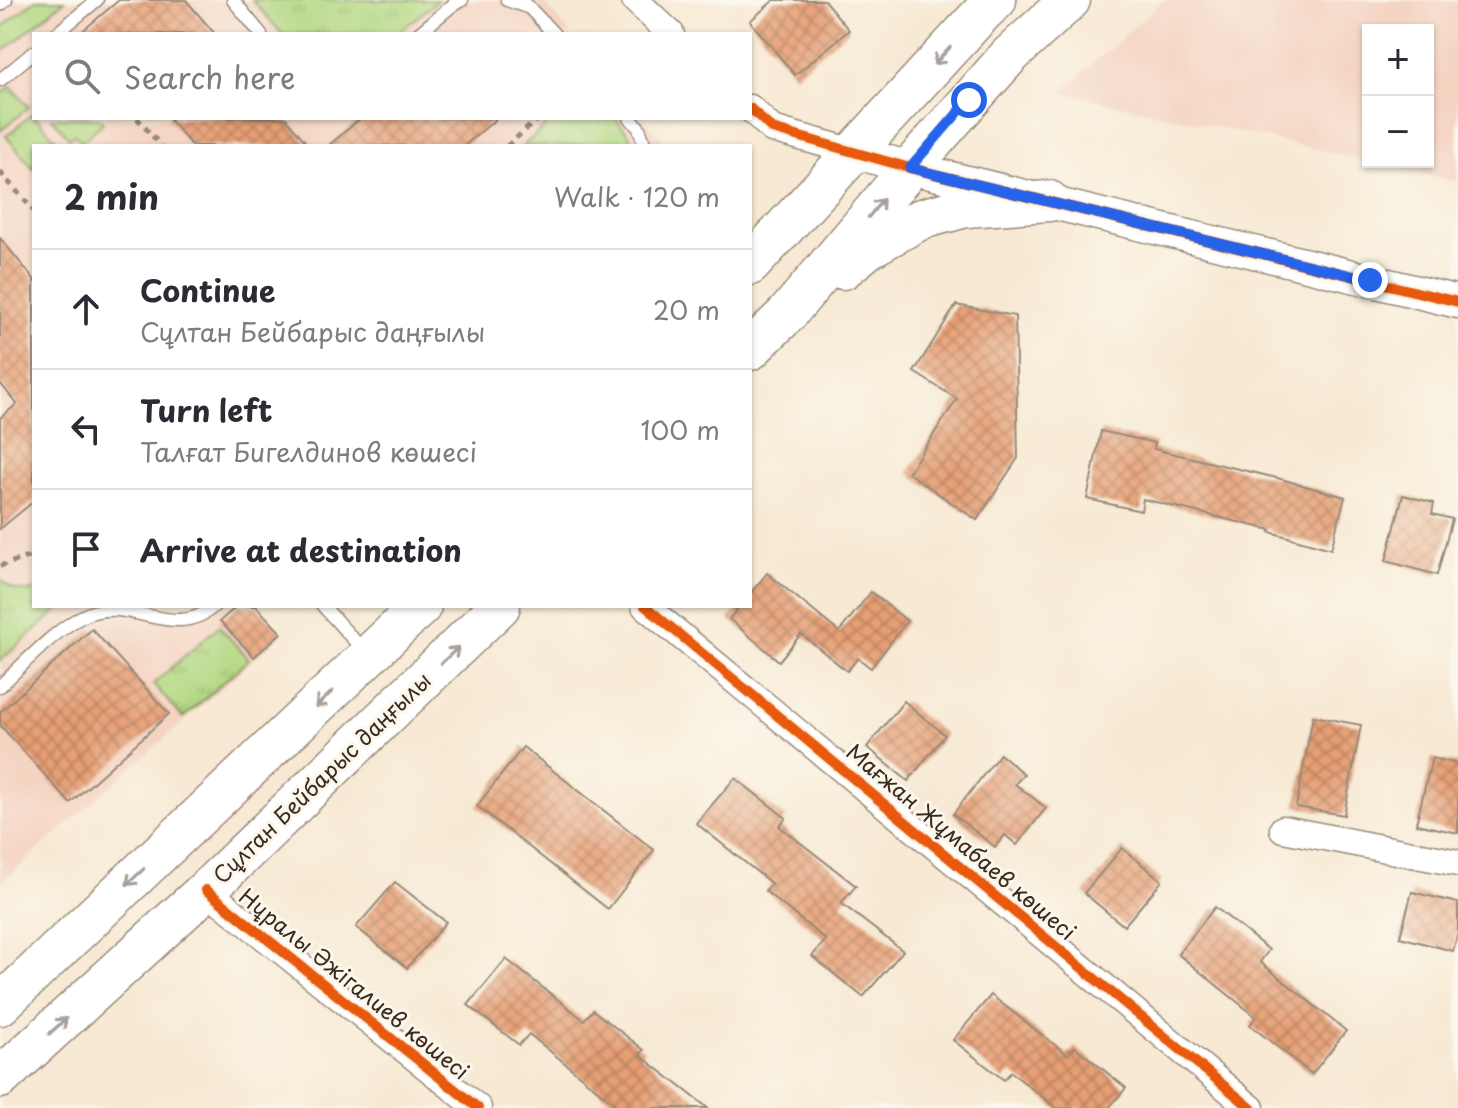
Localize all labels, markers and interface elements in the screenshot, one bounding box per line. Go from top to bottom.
map controls [1362,24,1434,168]
button: + [1362,24,1434,96]
search box [32,32,752,120]
one-way arrow [932,46,951,66]
icon: search [60,54,104,98]
text: Search here [124,54,296,99]
route start [951,82,987,118]
button: − [1362,96,1434,168]
text: 2 min [64,170,159,222]
text: Walk · 120 m [554,177,720,216]
one-way arrow [867,198,885,218]
route end [1352,262,1388,298]
text: Continue [140,267,275,312]
icon: ahead [64,287,108,331]
text: 20 m [653,290,720,329]
text: Сұлтан Бейбарыс даңғылы [140,312,485,351]
text: Turn left [140,387,272,432]
icon: left [64,407,108,451]
text: 100 m [640,410,720,449]
text: Талғат Бигелдинов көшесі [140,432,477,471]
icon: arrive [64,527,108,571]
text: Arrive at destination [140,527,462,572]
one-way arrow [440,645,460,664]
street label: Сұлтан Бейбарыс даңғылы [204,664,438,890]
one-way arrow [314,689,334,708]
street label: Мағжан Жұмабаев көшесі [840,735,1084,947]
one-way arrow [126,867,145,886]
street label: Нұралы Әжiгалиев көшесi [233,879,477,1086]
one-way arrow [47,1017,67,1035]

